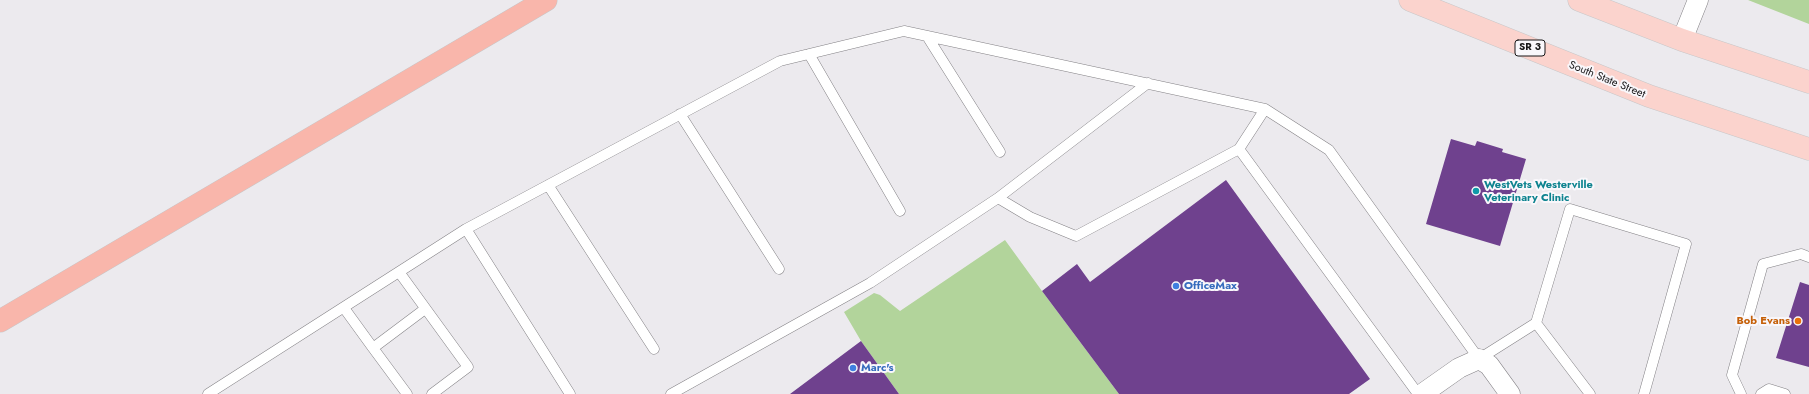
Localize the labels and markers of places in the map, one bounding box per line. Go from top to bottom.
place label: WestVets Westerville Veterinary Clinic [1484,178,1593,204]
marker: WestVets Westerville Veterinary Clinic [1471,186,1481,196]
place label: OfficeMax [1184,279,1237,293]
marker: OfficeMax [1171,281,1181,291]
place label: Bob Evans [1736,314,1790,328]
marker: Bob Evans [1793,316,1803,326]
place label: Marc's [861,361,893,375]
marker: Marc's [848,363,858,373]

